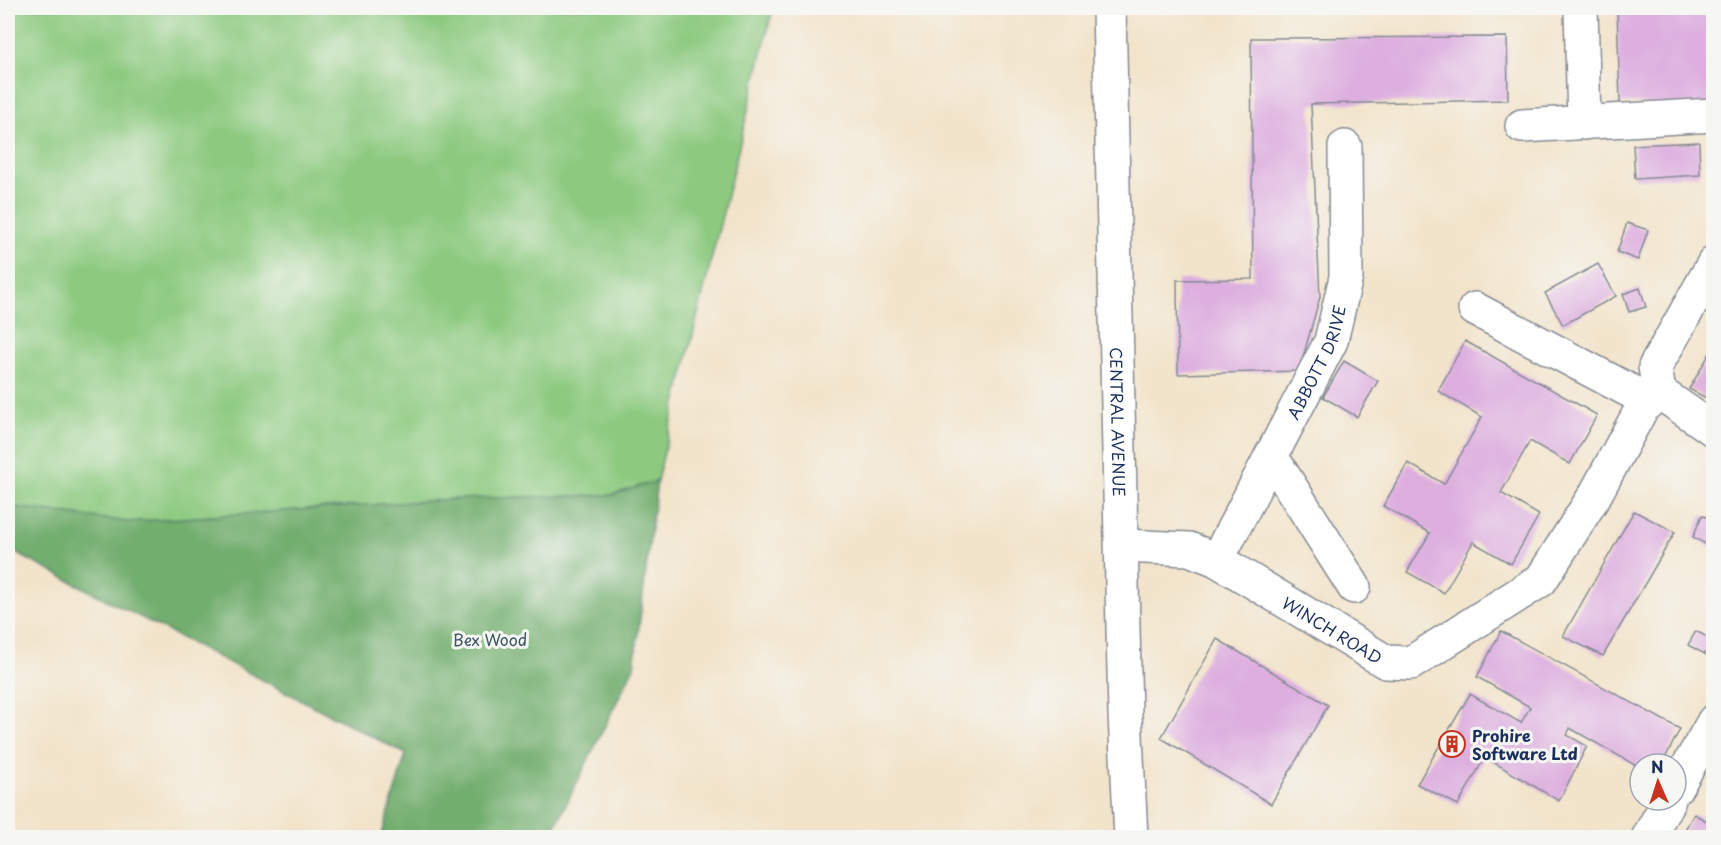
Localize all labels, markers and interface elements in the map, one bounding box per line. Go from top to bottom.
street label: ABBOTT DRIVE [1280,303,1351,423]
street label: CENTRAL AVENUE [1105,347,1132,497]
street label: WINCH ROAD [1278,590,1387,669]
park label: Bex Wood [453,627,527,651]
place label: Prohire Software Ltd [1472,723,1578,765]
building icon: Prohire Software Ltd [1437,729,1467,759]
north arrow [1628,752,1688,812]
text: N [1650,754,1664,778]

